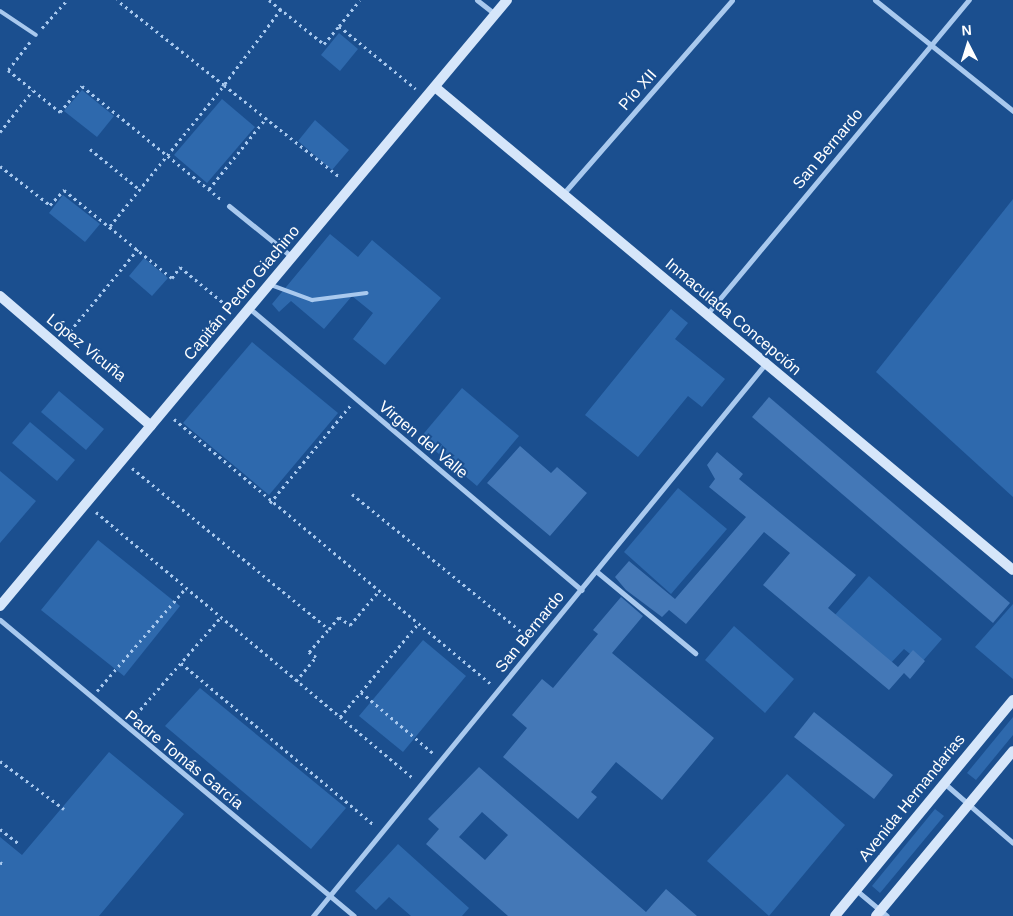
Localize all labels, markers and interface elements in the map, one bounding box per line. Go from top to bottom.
north arrow [943,20,993,70]
text: N [961,22,972,38]
street label: Pío XII [615,66,661,114]
street label: San Bernardo [789,105,867,193]
street label: Capitán Pedro Giachino [180,222,304,364]
street label: Inmaculada Concepción [661,254,805,380]
street label: López Vicuña [42,310,130,386]
street label: Virgen del Valle [374,397,472,483]
street label: San Bernardo [491,588,569,676]
street label: Padre Tomás García [121,706,247,814]
street label: Avenida Hernandarias [855,731,969,865]

